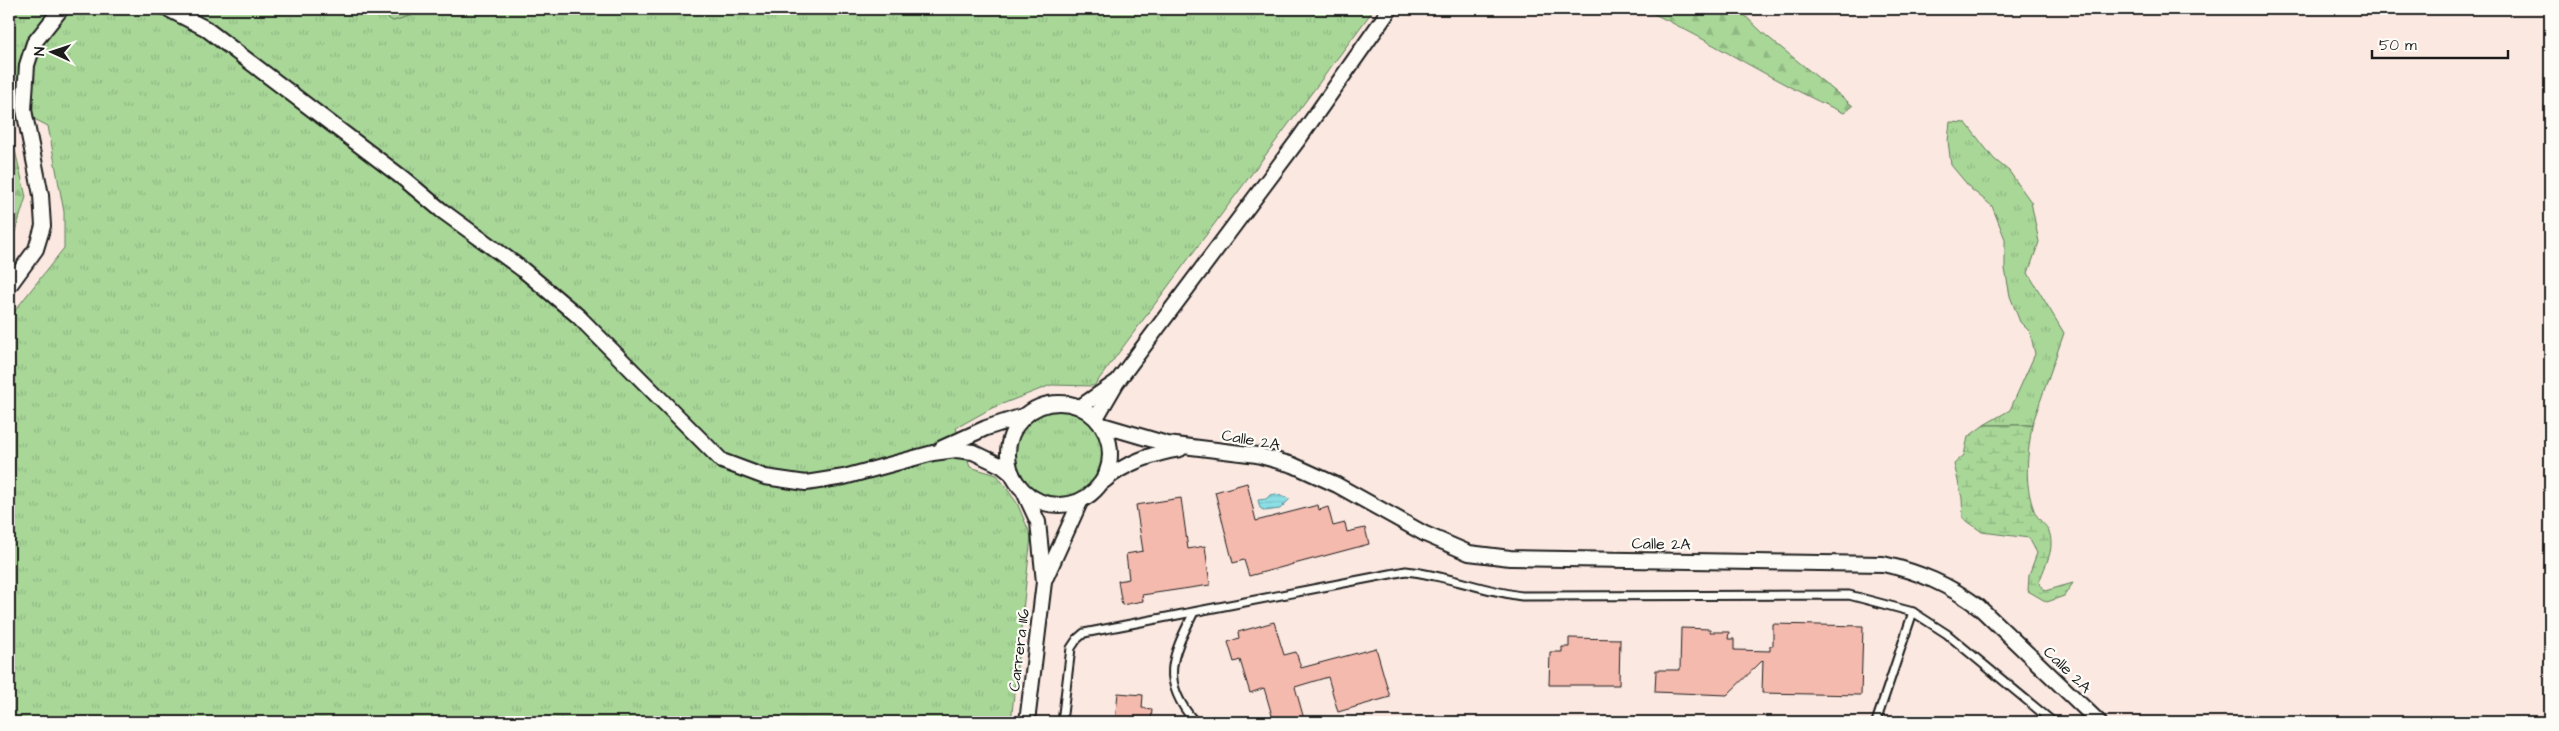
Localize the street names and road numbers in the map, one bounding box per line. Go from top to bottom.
street label: Calle 2A [1220,424,1282,456]
street label: Calle 2A [1631,532,1691,556]
street label: Carrera 116 [1003,607,1035,693]
street label: Calle 2A [2038,641,2096,698]

